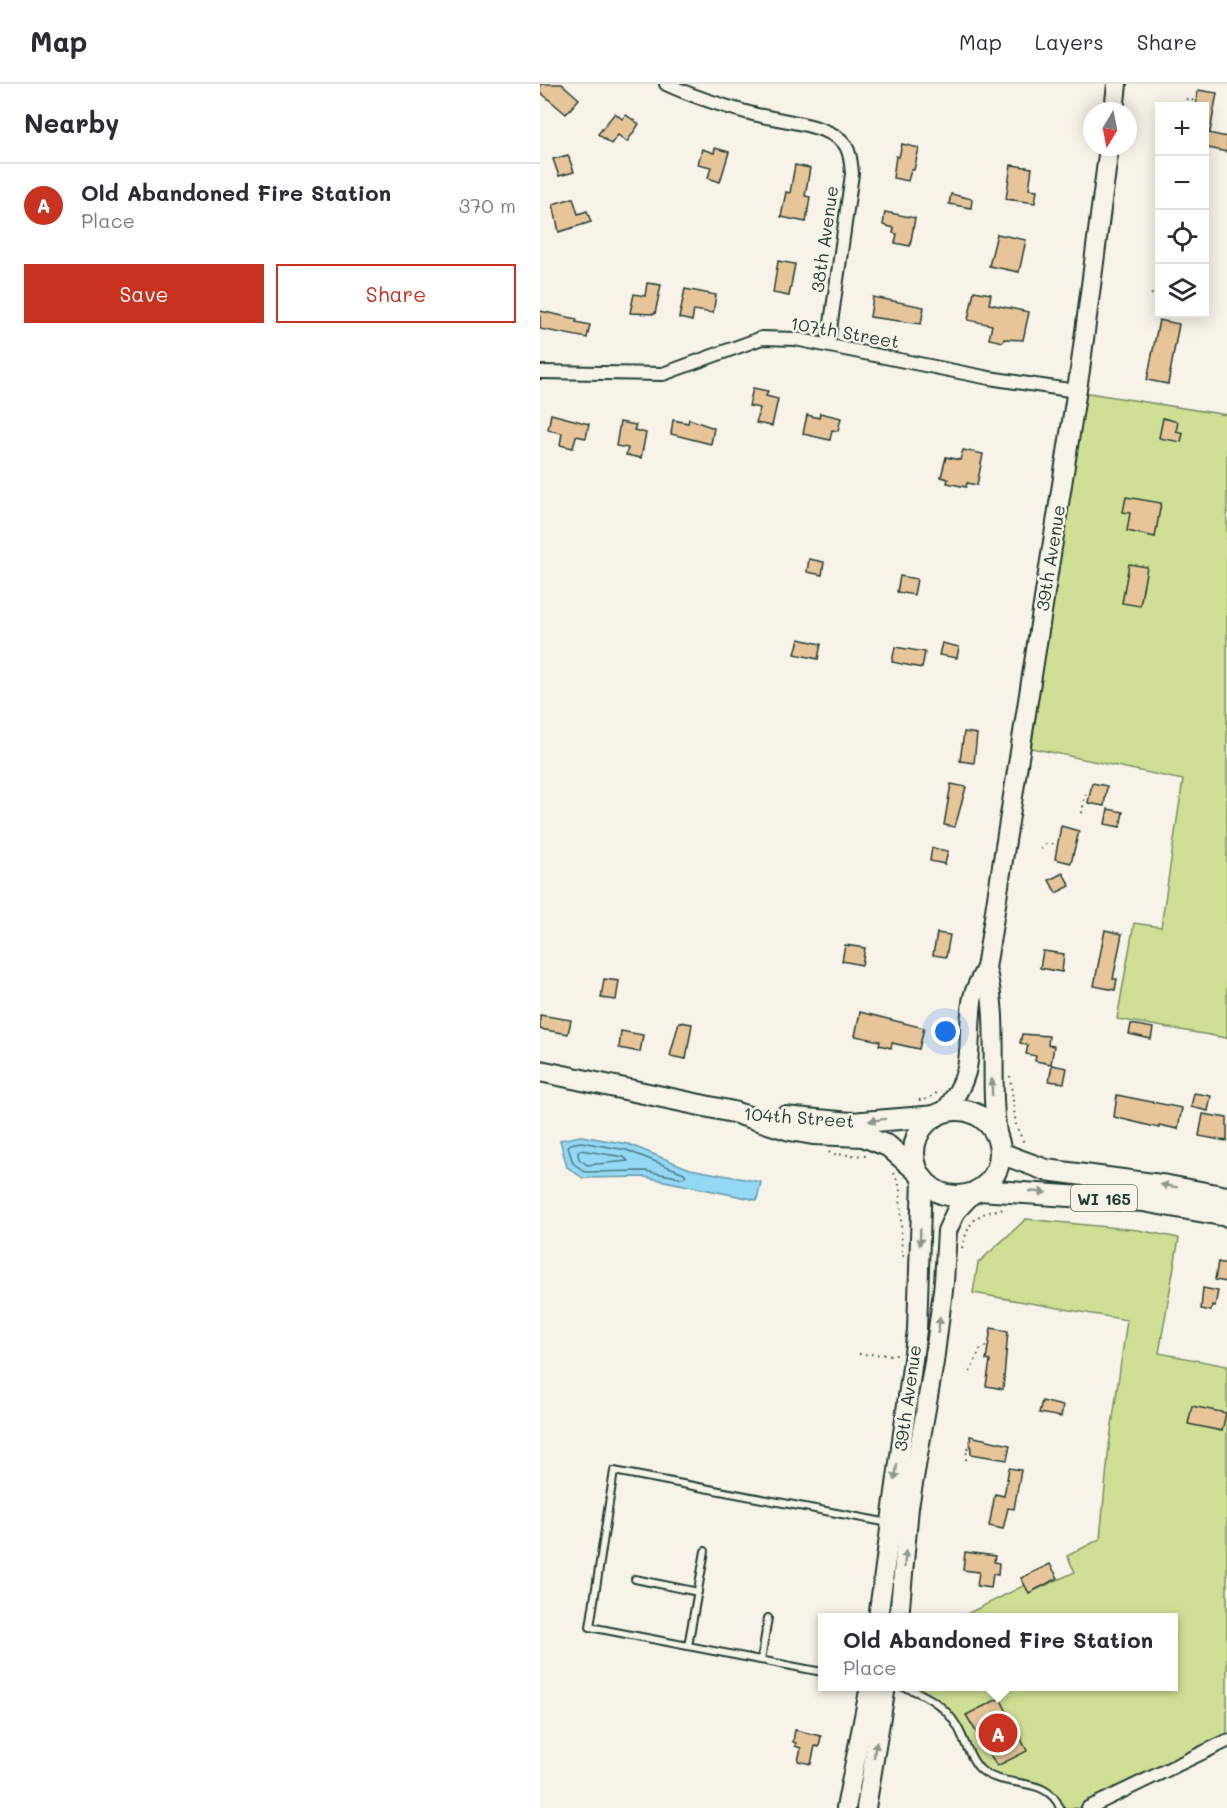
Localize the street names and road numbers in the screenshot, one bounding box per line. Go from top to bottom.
street label: 38th Avenue [805,184,843,294]
street label: 107th Street [789,311,901,353]
street label: 39th Avenue [1030,503,1070,613]
street label: 104th Street [743,1101,855,1133]
road number: WI 165 [1071,1185,1137,1211]
street label: 39th Avenue [888,1343,926,1453]

